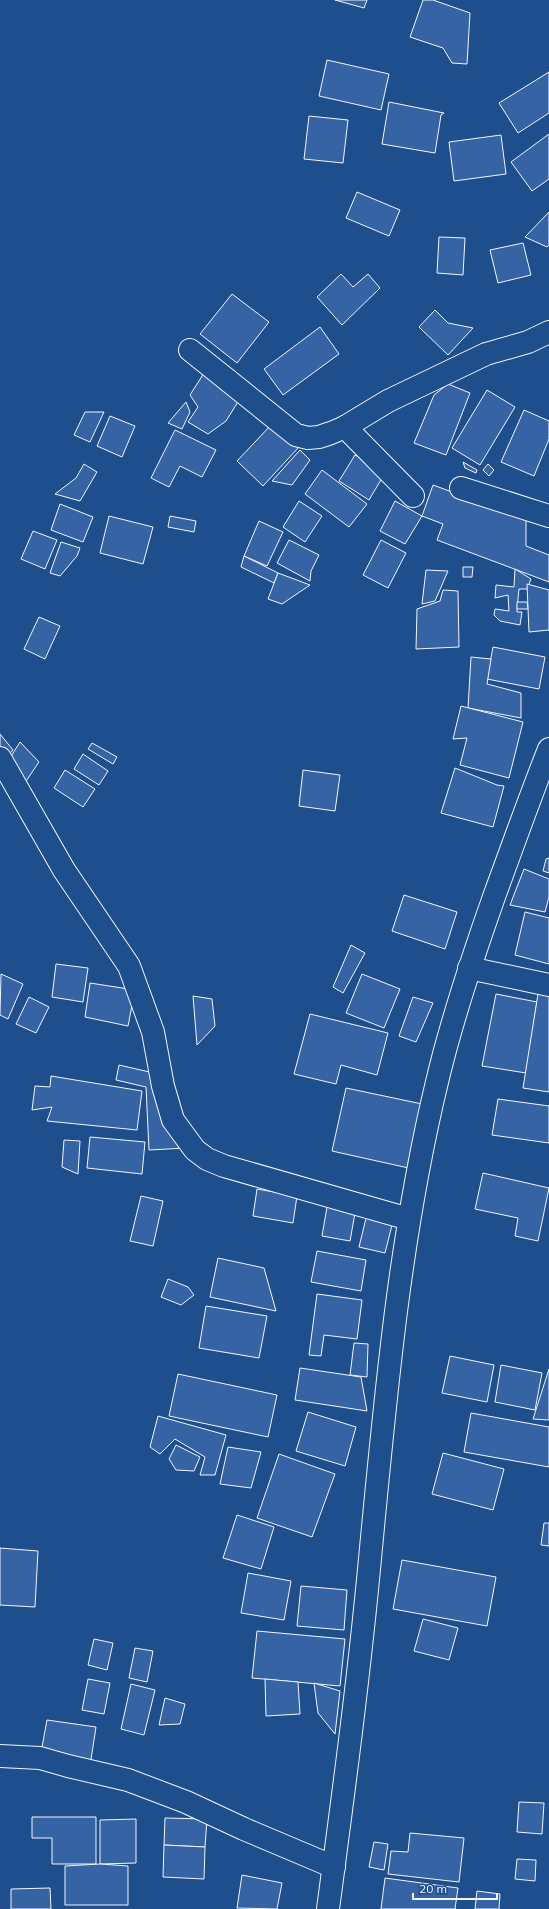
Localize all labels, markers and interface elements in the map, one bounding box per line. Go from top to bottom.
scale bar [413,1875,497,1901]
text: 20 m [419,1881,447,1896]

